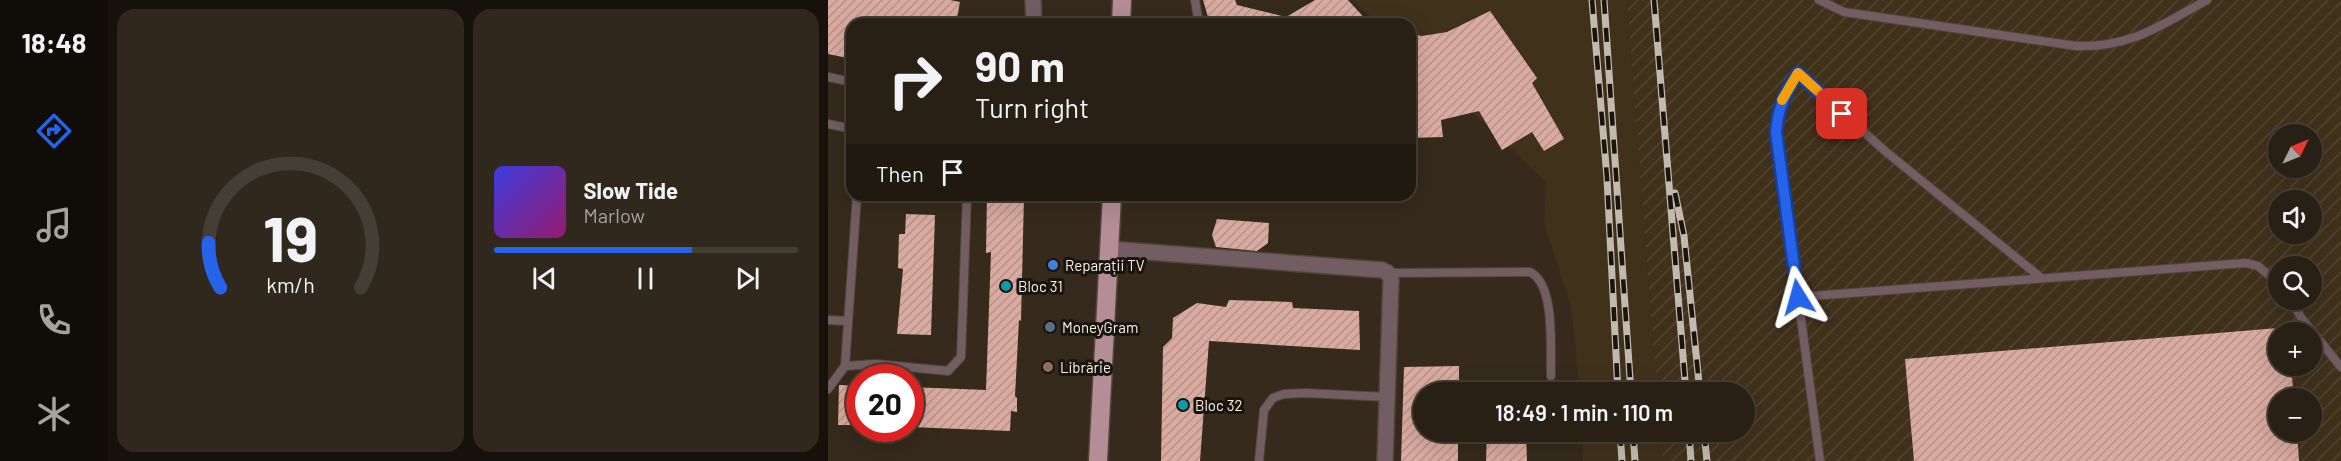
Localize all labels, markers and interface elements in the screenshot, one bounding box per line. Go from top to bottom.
text: 18:48 [22,26,86,58]
text: 90 m [975,40,1065,90]
icon: right [876,42,954,120]
pin [1816,88,1867,139]
text: Turn right [975,91,1089,123]
icon: arrive [1825,97,1858,130]
icon: directions [33,110,75,152]
north arrow [2268,124,2322,178]
map controls [2268,124,2322,442]
icon: arrive [936,156,969,189]
text: Then [876,160,924,186]
text: Slow Tide [584,177,678,203]
button: sound [2268,190,2322,244]
text: 19 [263,200,318,274]
text: Marlow [584,203,645,227]
icon: music [33,204,75,246]
place label: Reparații TV [1065,256,1145,274]
button: search [2268,256,2322,310]
marker: Reparații TV [1046,258,1060,272]
icon: previous [528,262,561,295]
icon: pause [629,262,662,295]
icon: next [731,262,764,295]
position arrow [1766,265,1830,329]
text: km/h [266,272,315,297]
place label: Bloc 31 [1018,277,1063,295]
marker: Bloc 31 [999,279,1013,293]
icon: phone [33,299,75,341]
place label: MoneyGram [1062,318,1138,336]
marker: MoneyGram [1043,320,1057,334]
button: + [2268,322,2322,376]
place label: Librărie [1060,358,1111,376]
marker: Librărie [1041,360,1055,374]
speed limit sign: 20 [846,364,924,442]
button: − [2268,388,2322,442]
icon: climate [33,393,75,435]
place label: Bloc 32 [1195,396,1243,414]
marker: Bloc 32 [1176,398,1190,412]
text: 18:49 · 1 min · 110 m [1495,399,1673,425]

